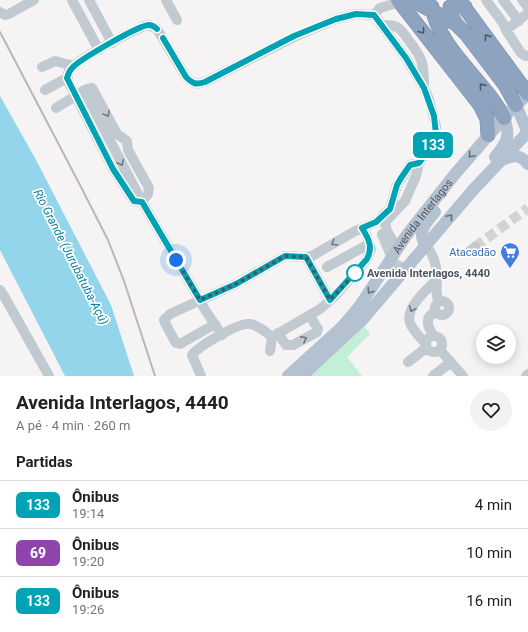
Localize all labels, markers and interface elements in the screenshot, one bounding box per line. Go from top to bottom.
one-way arrow [418,26,425,33]
one-way arrow [484,35,491,42]
one-way arrow [480,84,487,91]
one-way arrow [102,110,109,117]
line badge: 133 [410,132,456,158]
text: 133 [421,137,445,153]
one-way arrow [469,150,476,157]
one-way arrow [116,158,124,166]
street label: Avenida Interlagos [390,176,455,256]
water label: Rio Grande (Jurubatuba-Açú) [31,187,111,327]
one-way arrow [445,215,452,222]
one-way arrow [331,239,338,246]
supermarket icon: Atacadão [499,241,521,269]
place label: Atacadão [449,246,496,259]
your location [166,250,186,270]
marker: Avenida Interlagos, 4440 [346,264,364,282]
place label: Avenida Interlagos, 4440 [367,267,490,280]
one-way arrow [367,287,375,294]
one-way arrow [409,305,417,312]
map controls [476,324,516,364]
button: layers [476,324,516,364]
one-way arrow [299,336,307,344]
button: heart [470,389,512,431]
text: Avenida Interlagos, 4440 [16,391,229,414]
text: A pé · 4 min · 260 m [16,418,130,433]
text: Partidas [16,453,73,471]
text: Ônibus [72,488,119,506]
text: 4 min [475,496,512,514]
text: 133 [26,497,50,513]
text: 19:14 [72,506,104,521]
text: Ônibus [72,536,119,554]
text: 10 min [466,544,512,562]
text: 69 [30,545,46,561]
text: 19:20 [72,554,104,569]
text: Ônibus [72,584,119,602]
text: 16 min [466,592,512,610]
text: 133 [26,593,50,609]
text: 19:26 [72,602,104,617]

